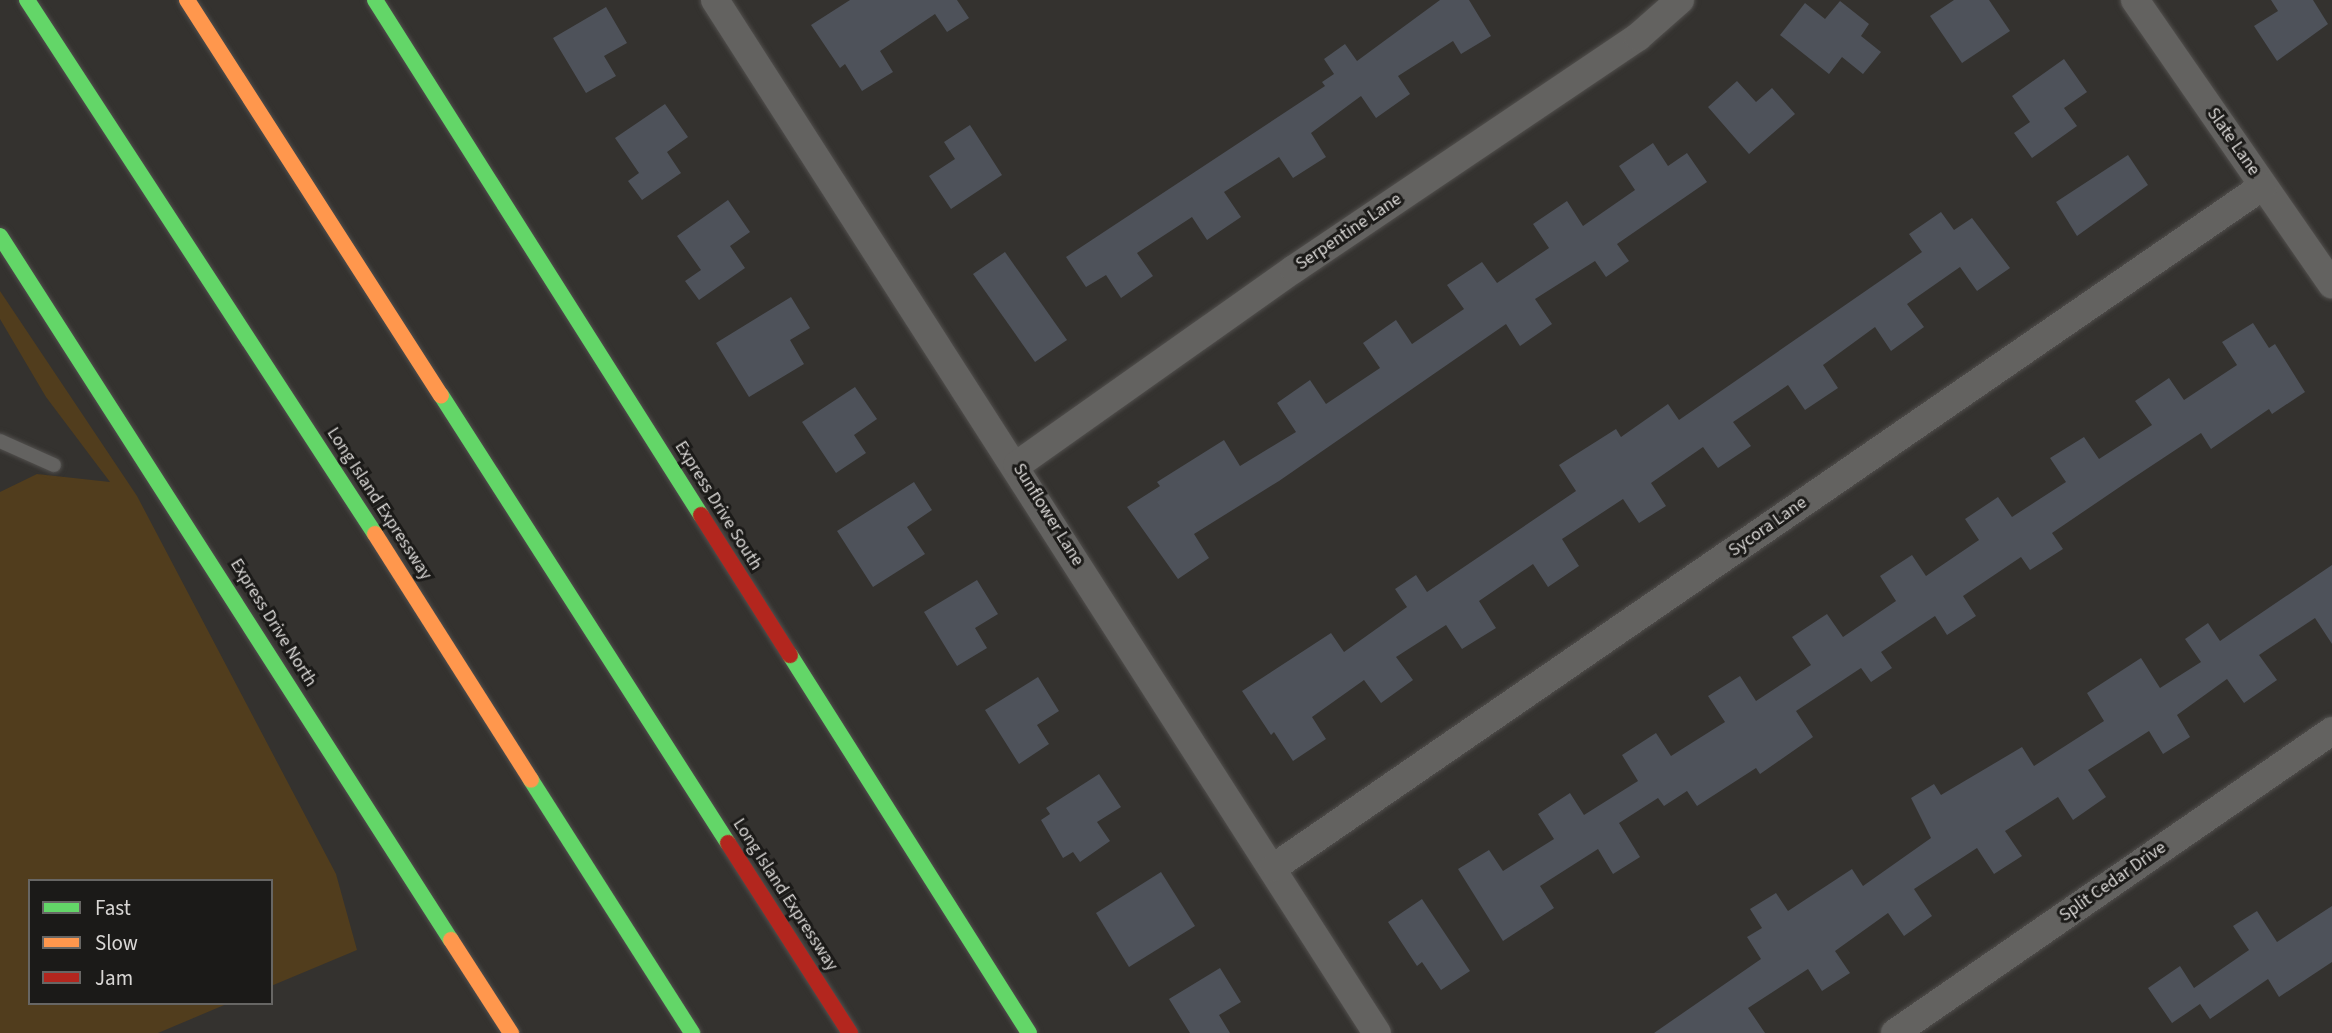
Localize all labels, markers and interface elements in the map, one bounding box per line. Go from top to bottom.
street label: Slate Lane [2202,104,2264,180]
street label: Serpentine Lane [1292,189,1406,275]
street label: Long Island Expressway [322,424,436,584]
street label: Express Drive South [670,437,766,575]
street label: Sunflower Lane [1008,460,1088,570]
street label: Sycora Lane [1725,492,1811,562]
street label: Express Drive North [225,555,321,691]
street label: Long Island Expressway [728,815,842,975]
street label: Split Cedar Drive [2055,837,2171,927]
legend [28,879,273,1005]
text: Fast [95,893,131,923]
text: Slow [95,928,138,958]
text: Jam [95,963,133,993]

